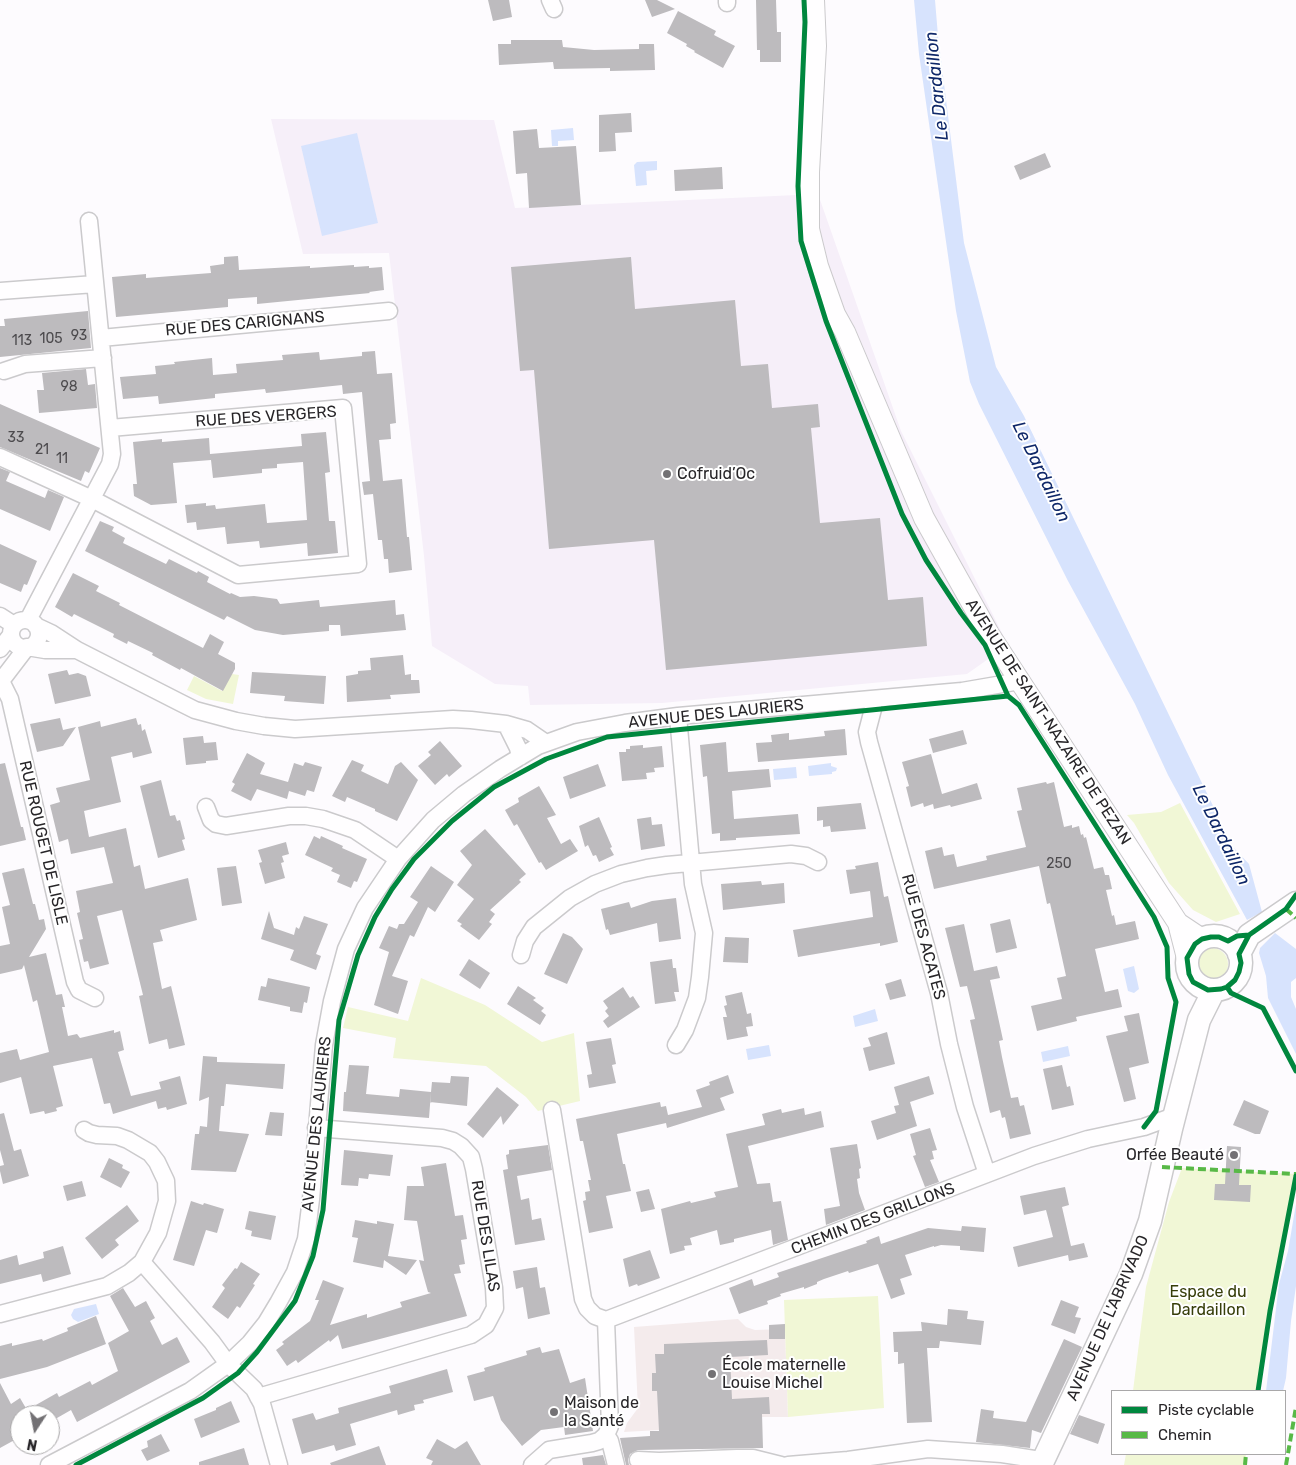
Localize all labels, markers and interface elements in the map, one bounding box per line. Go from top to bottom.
water label: Le Dardaillon [921,30,953,142]
street label: RUE DES CARIGNANS [165,307,325,341]
house number: 93 [71,328,87,344]
house number: 105 [39,331,63,347]
house number: 113 [12,333,32,349]
house number: 98 [60,379,78,395]
street label: RUE DES VERGERS [195,402,337,432]
water label: Le Dardaillon [1007,418,1075,526]
house number: 33 [8,430,24,446]
house number: 21 [35,442,49,458]
house number: 11 [56,451,68,467]
place label: Cofruid’Oc [677,464,755,484]
marker: Cofruid’Oc [661,468,673,480]
street label: AVENUE DE SAINT-NAZAIRE DE PEZAN [961,595,1135,849]
street label: AVENUE DES LAURIERS [627,695,805,733]
street label: RUE ROUGET DE LISLE [15,759,71,927]
water label: Le Dardaillon [1187,781,1255,889]
house number: 250 [1046,856,1072,872]
street label: RUE DES ACATES [897,872,949,1002]
street label: AVENUE DES LAURIERS [298,1035,336,1213]
place label: Orfée Beauté [1126,1145,1224,1165]
marker: Orfée Beauté [1228,1149,1240,1161]
street label: RUE DES LILAS [467,1179,503,1293]
street label: CHEMIN DES GRILLONS [788,1179,958,1259]
street label: AVENUE DE L'ABRIVADO [1063,1232,1153,1404]
park label: Espace du Dardaillon [1169,1282,1247,1320]
place label: École maternelle Louise Michel [722,1355,846,1393]
marker: École maternelle Louise Michel [706,1368,718,1380]
legend [1111,1390,1286,1455]
place label: Maison de la Santé [564,1393,639,1431]
text: Piste cyclable [1158,1401,1254,1419]
north arrow [10,1405,60,1455]
marker: Maison de la Santé [548,1406,560,1418]
text: Chemin [1158,1426,1212,1444]
text: N [26,1435,39,1454]

